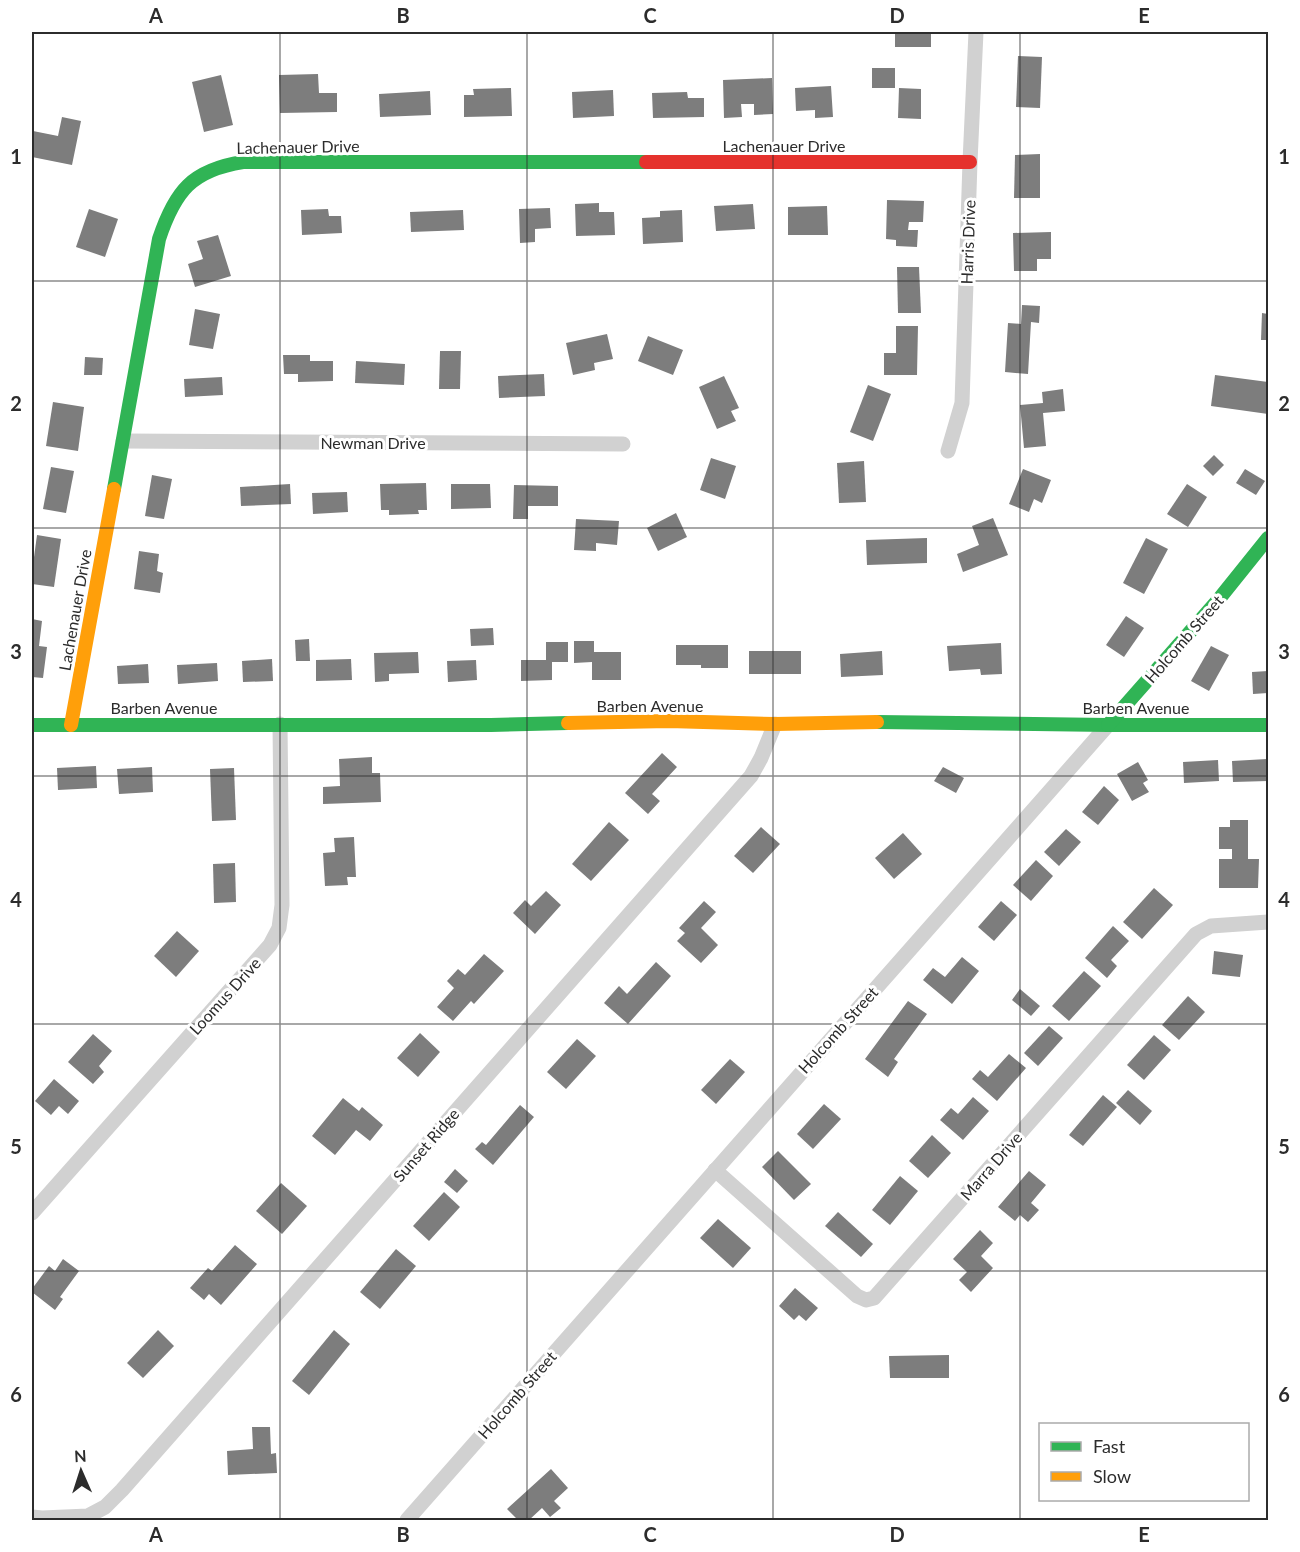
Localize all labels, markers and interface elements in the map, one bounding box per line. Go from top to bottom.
text: A [148,3,163,27]
text: B [396,3,410,27]
text: C [643,3,657,27]
text: D [889,3,905,27]
text: E [1138,3,1150,27]
street label: Lachenauer Drive [236,136,360,157]
street label: Lachenauer Drive [722,136,846,155]
text: 1 [10,144,22,168]
text: 1 [1278,144,1290,168]
street label: Harris Drive [957,199,978,285]
text: 2 [10,391,22,415]
text: 2 [1278,391,1290,415]
street label: Newman Drive [320,433,426,452]
street label: Lachenauer Drive [54,548,95,672]
street label: Holcomb Street [1140,591,1227,686]
text: 3 [10,639,22,663]
text: 3 [1278,639,1290,663]
street label: Barben Avenue [597,696,703,715]
street label: Barben Avenue [111,698,217,717]
street label: Barben Avenue [1083,698,1189,717]
text: 4 [10,887,22,911]
text: 4 [1278,887,1290,911]
street label: Loomus Drive [185,953,264,1038]
street label: Holcomb Street [794,982,882,1077]
street label: Sunset Ridge [389,1104,463,1185]
street label: Marra Drive [956,1128,1025,1204]
text: 5 [10,1134,22,1158]
text: 5 [1278,1134,1290,1158]
street label: Holcomb Street [473,1347,560,1442]
text: 6 [10,1382,22,1406]
text: 6 [1278,1382,1290,1406]
legend [1039,1423,1249,1501]
text: Fast [1093,1435,1126,1457]
north arrow [51,1441,111,1501]
text: N [74,1446,87,1465]
text: Slow [1093,1465,1131,1487]
text: A [148,1522,163,1546]
text: B [396,1522,410,1546]
text: C [643,1522,657,1546]
text: D [889,1522,905,1546]
text: E [1138,1522,1150,1546]

